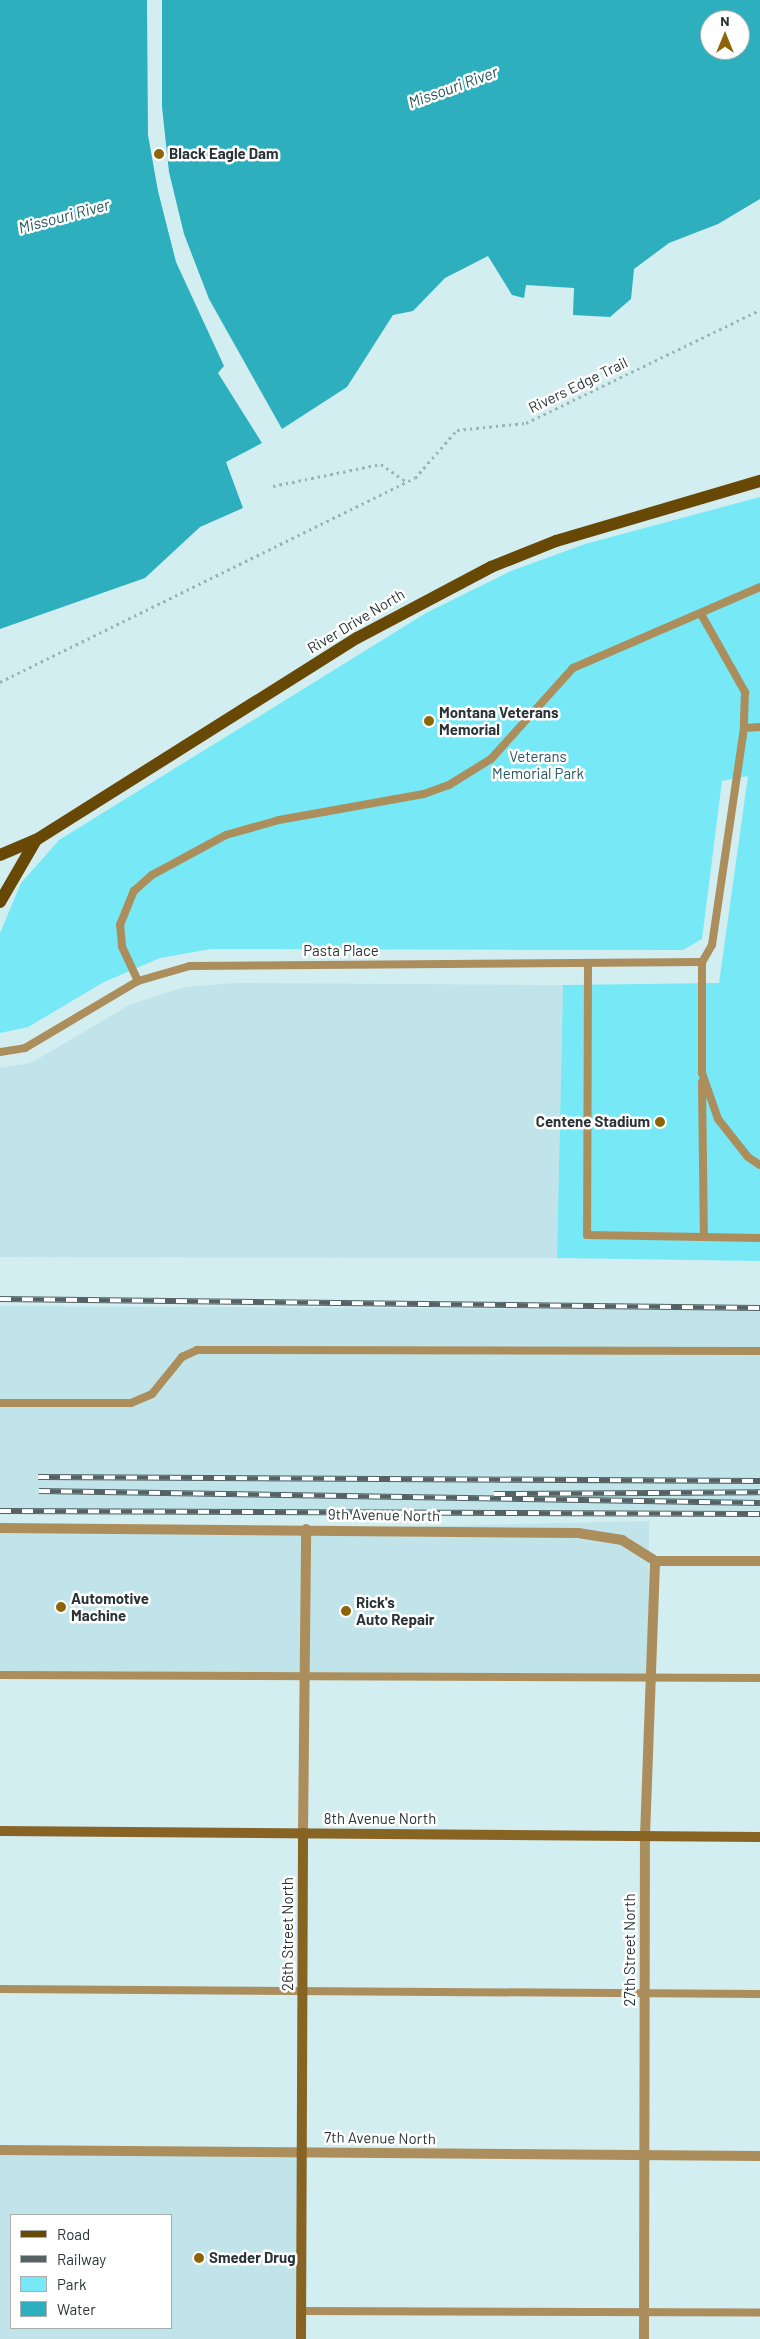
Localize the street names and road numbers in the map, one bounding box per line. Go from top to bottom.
street label: Rivers Edge Trail [526,353,630,417]
street label: River Drive North [304,585,408,657]
street label: Pasta Place [303,942,379,960]
street label: 9th Avenue North [328,1505,440,1525]
street label: 8th Avenue North [324,1810,436,1828]
street label: 26th Street North [279,1877,297,1991]
street label: 27th Street North [621,1893,639,2007]
street label: 7th Avenue North [324,2128,436,2148]

